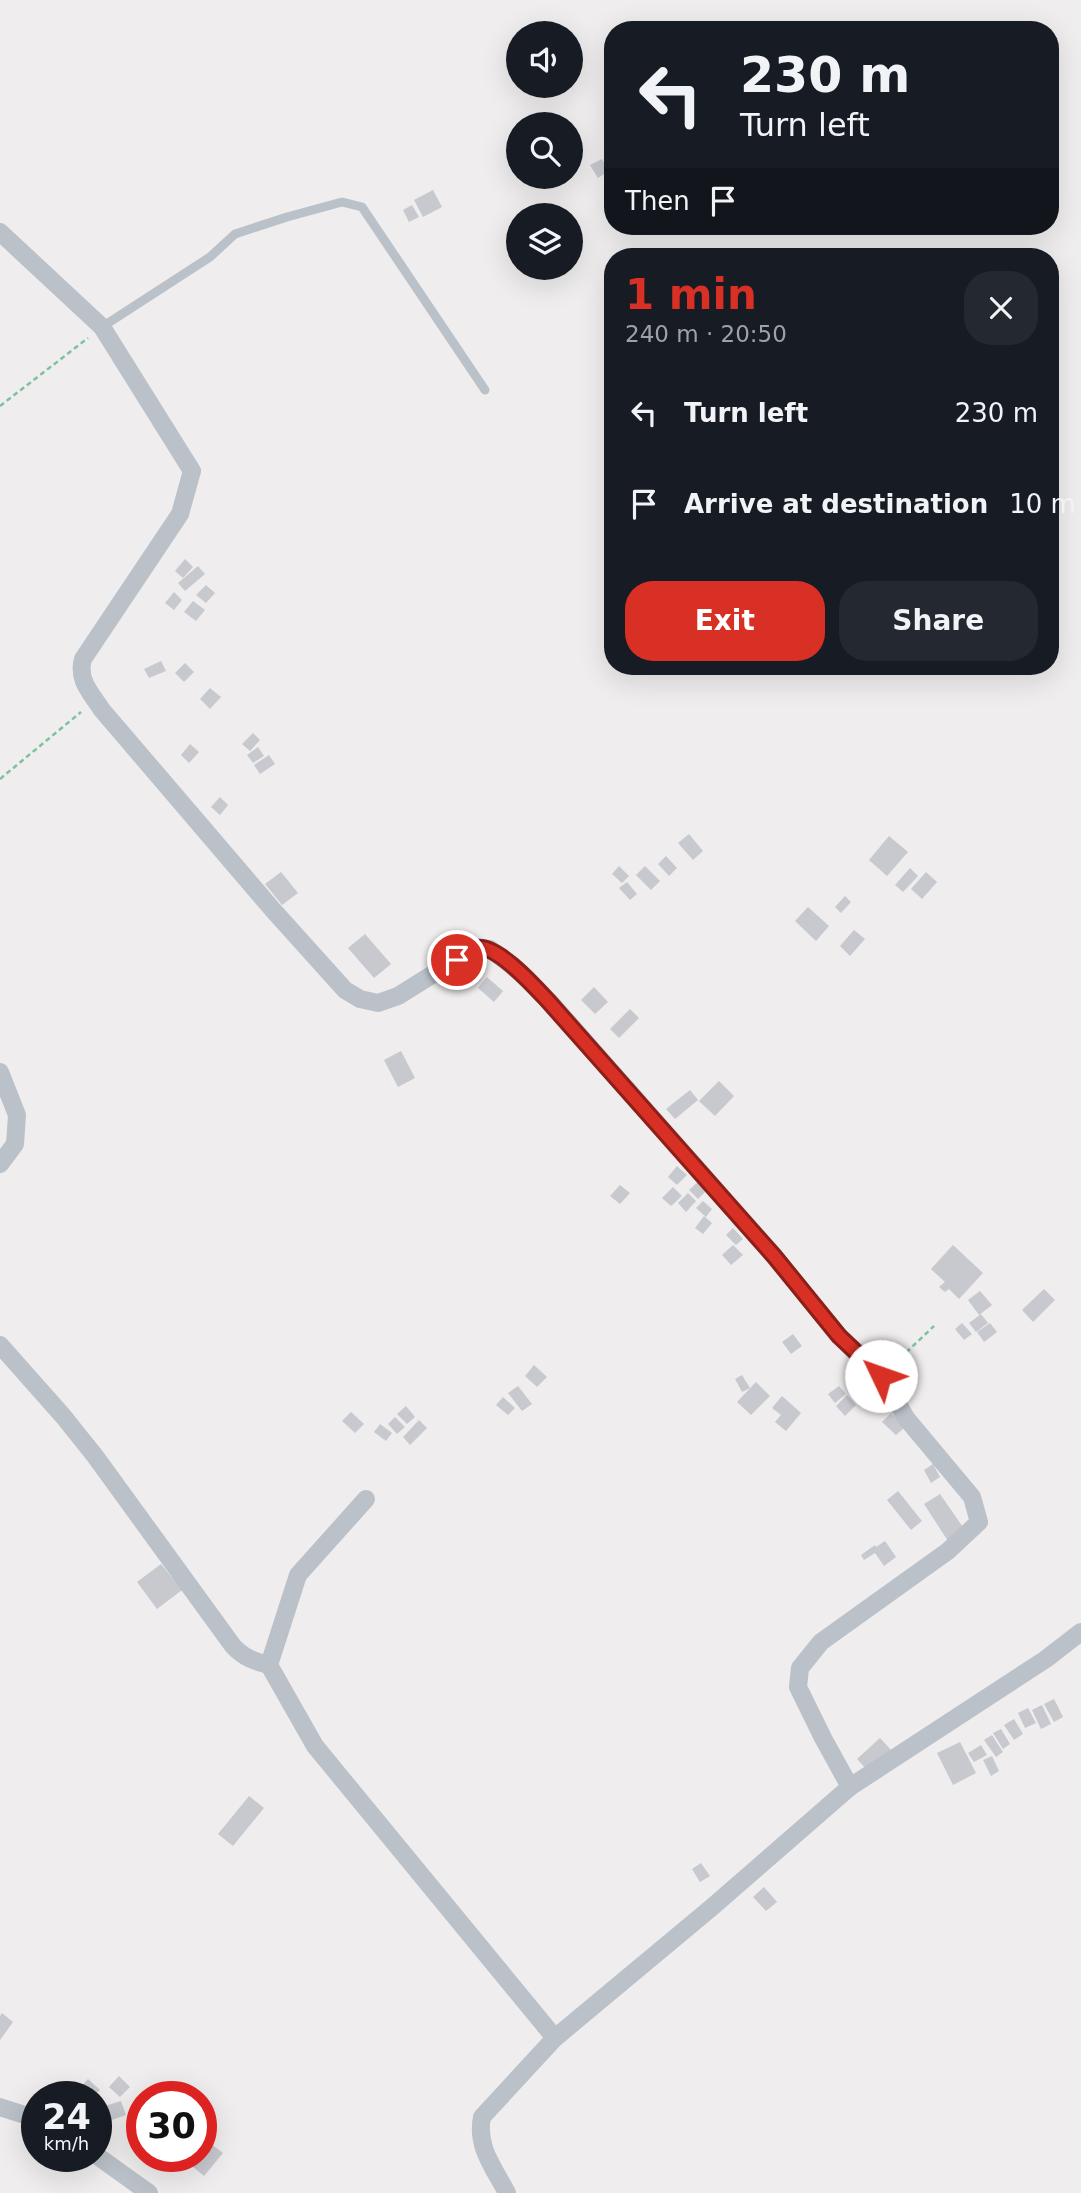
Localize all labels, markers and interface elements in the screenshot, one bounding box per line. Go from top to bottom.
map controls [506,21,583,280]
button: sound [506,21,583,98]
text: 230 m [740,47,910,104]
icon: left [625,49,716,140]
text: Turn left [740,106,870,144]
button: search [506,112,583,189]
icon: arrive [704,182,742,220]
text: Then [625,186,690,216]
button: layers [506,203,583,280]
text: 1 min [625,270,757,319]
button: close [964,271,1038,345]
text: 240 m · 20:50 [625,321,787,347]
icon: left [625,394,663,432]
text: Turn left [684,398,808,428]
text: 230 m [955,398,1038,428]
icon: arrive [625,485,663,523]
text: Arrive at destination [684,489,988,519]
text: 10 m [1009,489,1076,519]
button: Exit [625,581,825,661]
button: Share [839,581,1038,661]
pin [427,930,487,990]
icon: arrive [438,941,476,979]
position arrow [844,1339,918,1413]
speed limit sign: 30 [126,2081,217,2172]
text: 24 [42,2097,91,2137]
text: km/h [44,2133,89,2154]

